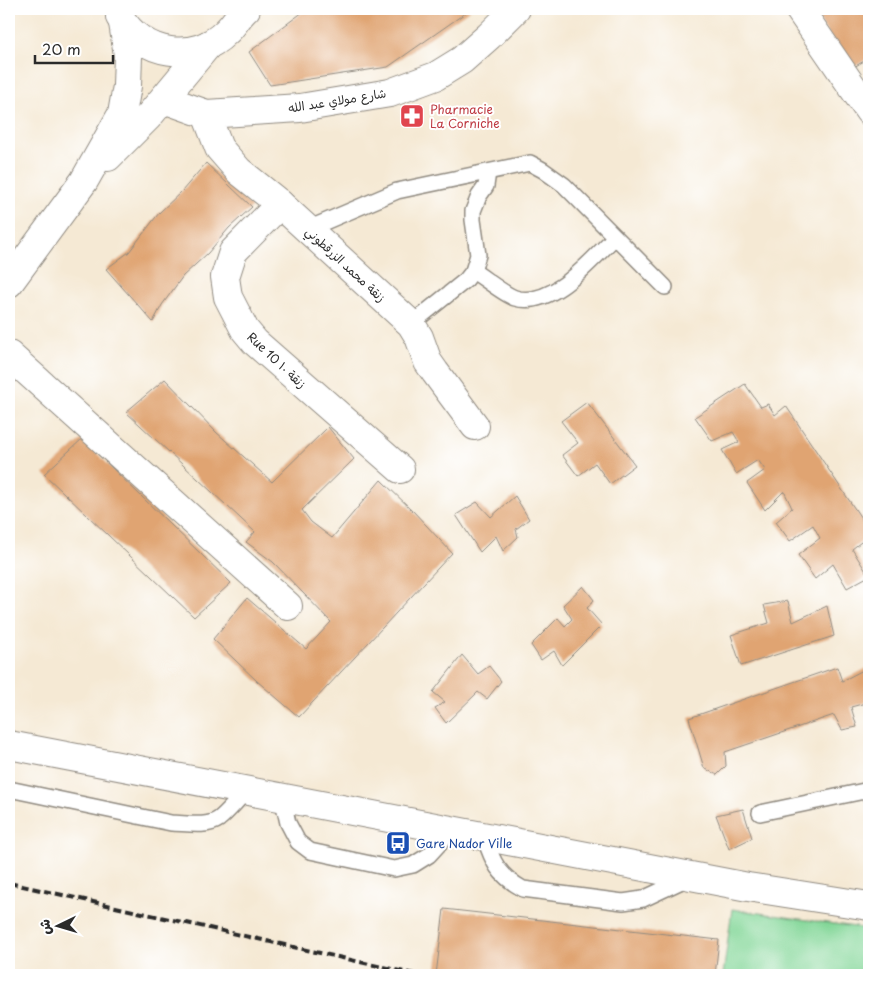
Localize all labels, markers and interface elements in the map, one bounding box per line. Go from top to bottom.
scale bar [35,32,112,64]
text: 20 m [42,37,81,60]
street label: شارع مولاي عبد الله [287,83,387,118]
place label: Pharmacie La Corniche [430,100,500,132]
pharmacy icon: Pharmacie La Corniche [399,103,425,129]
street label: زنقة محمد الزرقطوني [300,222,390,308]
street label: Rue 10 زنقة ١٠ [243,328,311,392]
bus stop icon: Gare Nador Ville [385,830,411,856]
place label: Gare Nador Ville [416,834,513,852]
north arrow [32,902,82,952]
text: ش [33,919,56,936]

